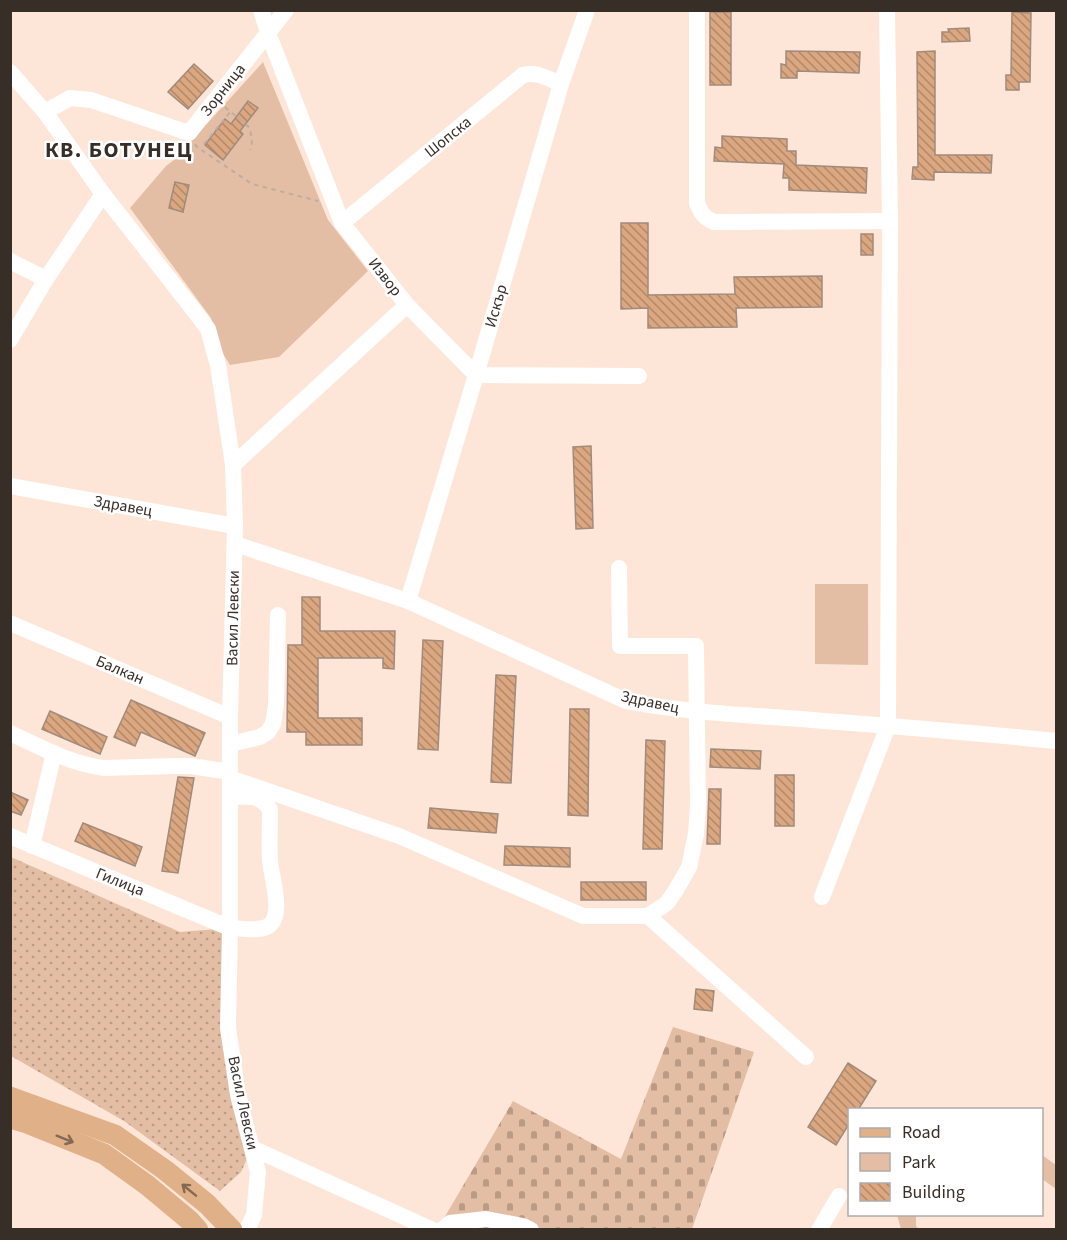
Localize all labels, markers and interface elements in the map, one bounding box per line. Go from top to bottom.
street label: Зорница [195,59,251,121]
street label: Шопска [420,111,476,163]
district label: КВ. БОТУНЕЦ [45,134,193,166]
street label: Извор [363,253,407,301]
street label: Искър [479,282,513,330]
street label: Здравец [92,490,154,522]
street label: Васил Левски [221,570,245,666]
street label: Балкан [92,650,148,690]
street label: Здравец [619,685,681,719]
street label: Гилица [92,862,148,902]
street label: Васил Левски [222,1054,264,1152]
legend [848,1108,1043,1216]
text: Road [902,1120,941,1145]
one-way arrow [55,1134,74,1145]
text: Park [902,1150,936,1175]
text: Building [902,1180,965,1205]
one-way arrow [181,1183,197,1196]

